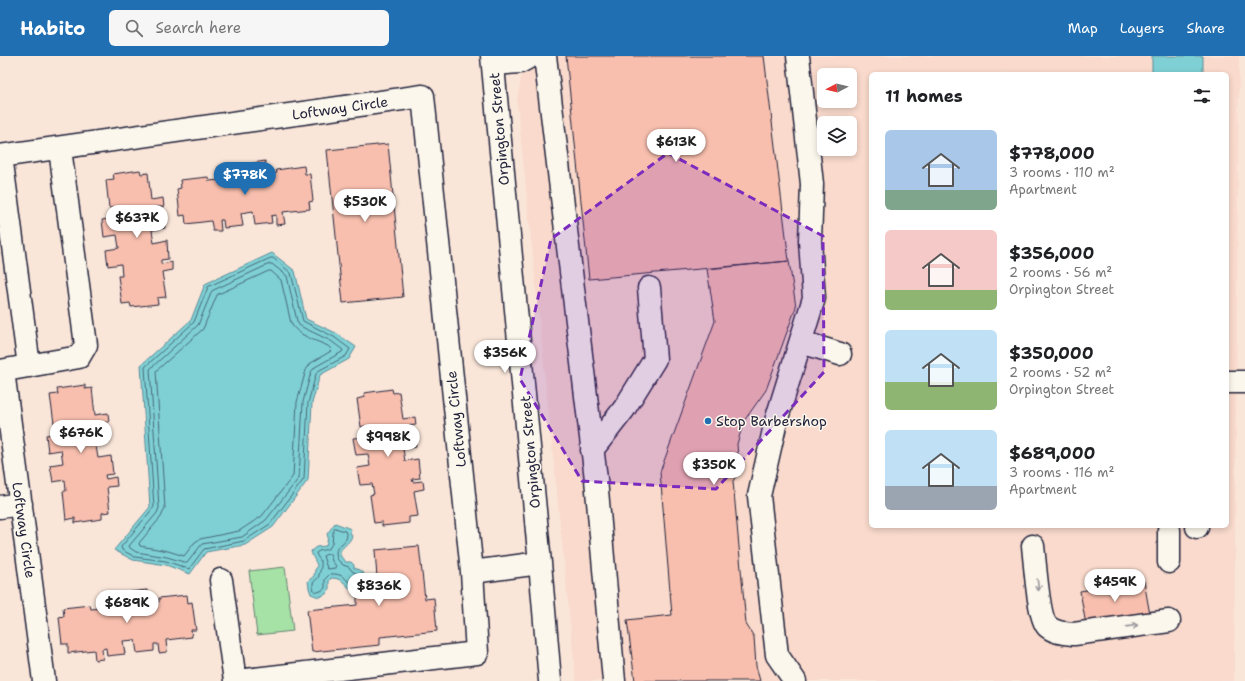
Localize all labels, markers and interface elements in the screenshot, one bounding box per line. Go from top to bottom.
search box [109,10,389,46]
text: Habito [20,16,85,41]
icon: search [123,17,145,39]
text: Search here [155,18,241,38]
text: Map [1068,19,1098,37]
text: Layers [1120,19,1164,37]
text: Share [1186,19,1225,37]
north arrow [817,68,857,108]
map controls [817,68,857,156]
street label: Orpington Street [485,72,513,186]
text: 11 homes [885,85,963,107]
icon: filters [1191,85,1213,107]
street label: Loftway Circle [291,92,389,124]
button: layers [817,116,857,156]
pin: $613K [648,129,704,163]
text: $613K [656,133,696,150]
text: $778,000 [1009,142,1095,164]
icon: home [917,146,965,194]
pin: $778K [217,162,273,196]
text: 3 rooms · 110 m² [1009,164,1115,181]
text: $778K [223,166,267,183]
text: Apartment [1009,181,1077,198]
pin: $530K [337,189,393,223]
text: $530K [343,193,387,210]
pin: $637K [109,205,165,239]
text: $637K [115,209,159,226]
text: $356,000 [1009,242,1094,264]
icon: home [917,246,965,294]
text: 2 rooms · 56 m² [1009,264,1112,281]
text: Orpington Street [1009,281,1114,298]
pin: $356K [477,340,533,374]
text: $350,000 [1009,342,1094,364]
text: $356K [483,344,527,361]
icon: home [917,346,965,394]
text: 2 rooms · 52 m² [1009,364,1112,381]
street label: Loftway Circle [442,370,470,468]
text: Orpington Street [1009,381,1114,398]
street label: Orpington Street [516,395,544,509]
place label: Stop Barbershop [716,412,827,430]
marker: Stop Barbershop [703,416,713,426]
pin: $676K [53,420,109,454]
text: $676K [59,424,103,441]
pin: $998K [360,424,416,458]
text: $998K [366,428,410,445]
text: $689,000 [1009,442,1096,464]
icon: home [917,446,965,494]
pin: $350K [686,452,742,486]
text: $350K [692,456,736,473]
text: 3 rooms · 116 m² [1009,464,1115,481]
street label: Loftway Circle [8,481,40,579]
text: Apartment [1009,481,1077,498]
pin: $459K [1087,569,1143,603]
pin: $836K [351,573,407,607]
text: $459K [1093,573,1137,590]
text: $836K [357,577,402,594]
one-way arrow [1034,578,1042,591]
pin: $689K [99,590,155,624]
text: $689K [105,594,149,611]
one-way arrow [1125,622,1138,630]

